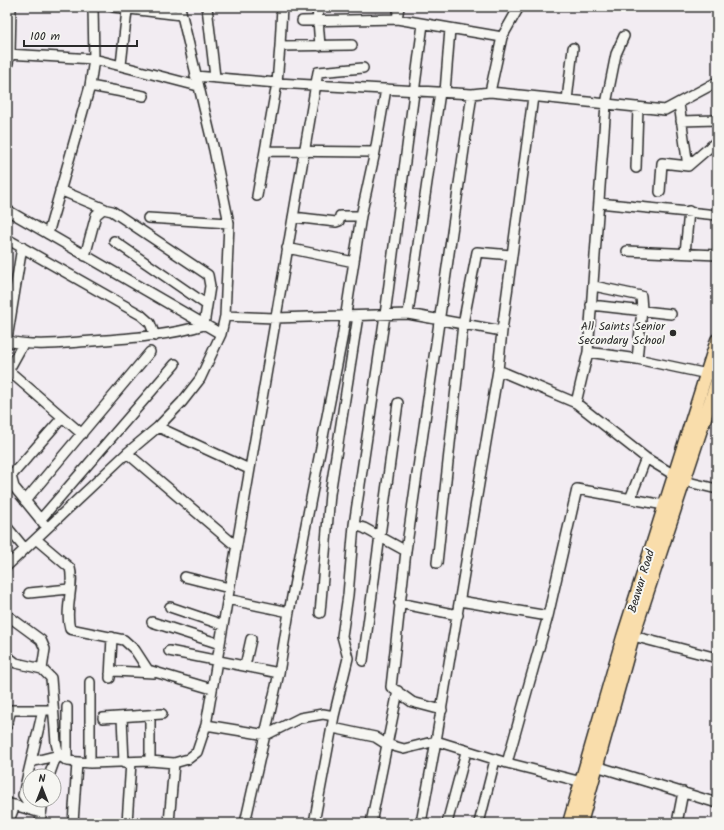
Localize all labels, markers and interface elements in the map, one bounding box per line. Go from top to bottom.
scale bar [24,22,137,48]
text: 100 m [30,27,61,46]
place label: All Saints Senior Secondary School [578,317,666,350]
marker: All Saints Senior Secondary School [668,328,678,338]
street label: Beawar Road [623,546,660,615]
north arrow [22,768,62,808]
text: N [39,770,46,788]

